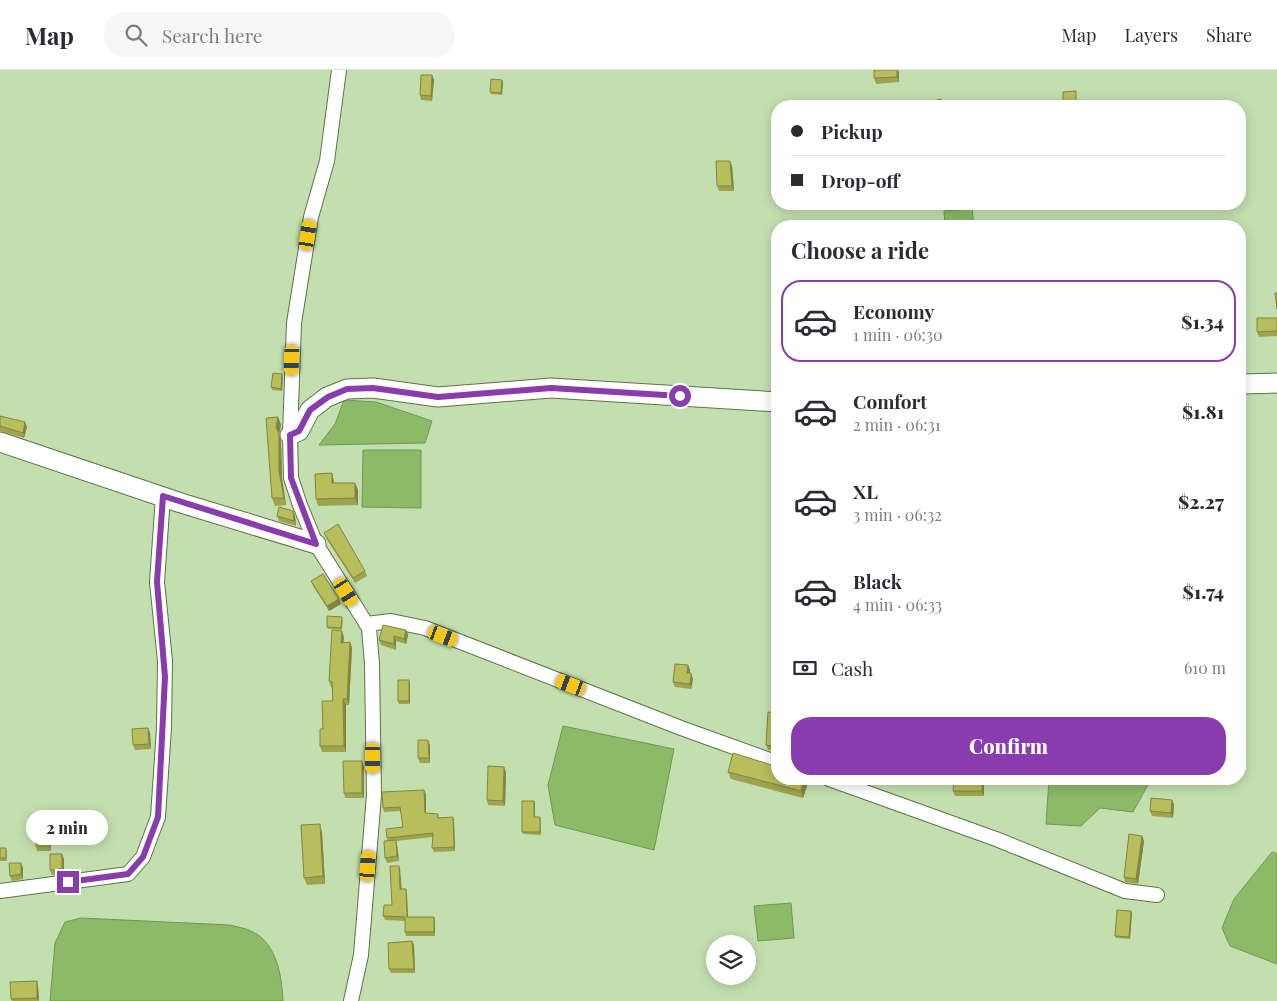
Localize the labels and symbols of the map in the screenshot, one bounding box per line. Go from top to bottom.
car [298,219,317,251]
car [283,345,300,375]
route start [669,385,691,407]
car [331,575,360,609]
car [426,624,459,648]
car [554,673,587,697]
car [365,743,380,773]
callout: 2 min [27,810,109,844]
car [359,851,376,881]
route end [57,871,79,893]

